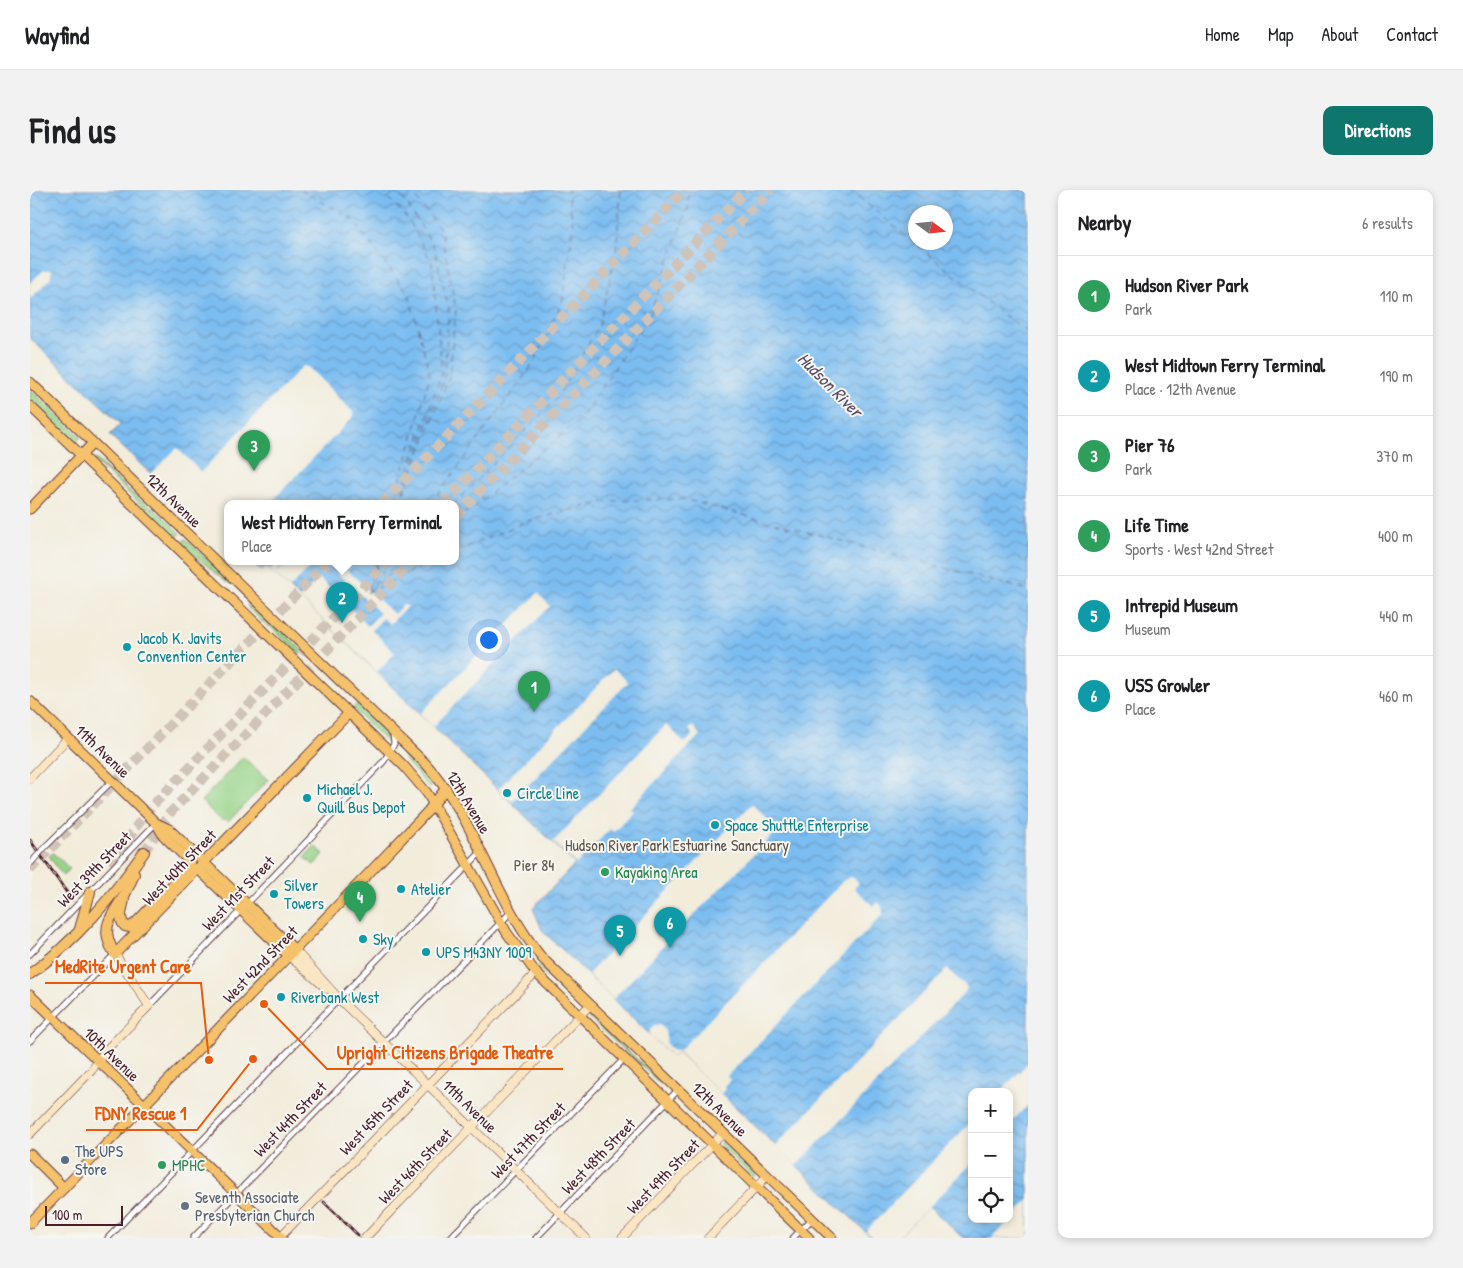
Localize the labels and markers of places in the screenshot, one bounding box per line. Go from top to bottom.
pin: 3 [238,430,270,471]
pin: 2 [326,582,358,623]
place label: Jacob K. Javits Convention Center [137,627,246,667]
marker: Jacob K. Javits Convention Center [121,641,133,653]
pin: 1 [518,671,550,712]
place label: Michael J. Quill Bus Depot [317,778,406,818]
place label: Circle Line [517,782,580,804]
marker: Circle Line [501,787,513,799]
marker: Michael J. Quill Bus Depot [301,792,313,804]
place label: Space Shuttle Enterprise [725,814,870,836]
marker: Space Shuttle Enterprise [709,819,721,831]
place label: Kayaking Area [615,861,698,883]
marker: Kayaking Area [599,866,611,878]
place label: Silver Towers [284,874,324,914]
place label: Atelier [411,878,451,900]
pin: 4 [344,881,376,922]
marker: Atelier [395,883,407,895]
marker: Silver Towers [268,888,280,900]
pin: 6 [654,907,686,948]
pin: 5 [604,915,636,956]
place label: Sky [373,928,394,950]
marker: Sky [357,933,369,945]
place label: UPS M43NY 1009 [436,941,532,963]
marker: UPS M43NY 1009 [420,946,432,958]
callout: MedRite Urgent Care [45,950,201,983]
place label: Riverbank West [291,986,380,1008]
marker: Riverbank West [275,991,287,1003]
callout: Upright Citizens Brigade Theatre [327,1036,563,1069]
callout: FDNY Rescue 1 [86,1097,197,1130]
place label: The UPS Store [75,1140,124,1180]
marker: The UPS Store [59,1154,71,1166]
place label: MPHC [172,1154,206,1176]
marker: MPHC [156,1159,168,1171]
place label: Seventh Associate Presbyterian Church [195,1186,315,1226]
marker: Seventh Associate Presbyterian Church [179,1200,191,1212]

